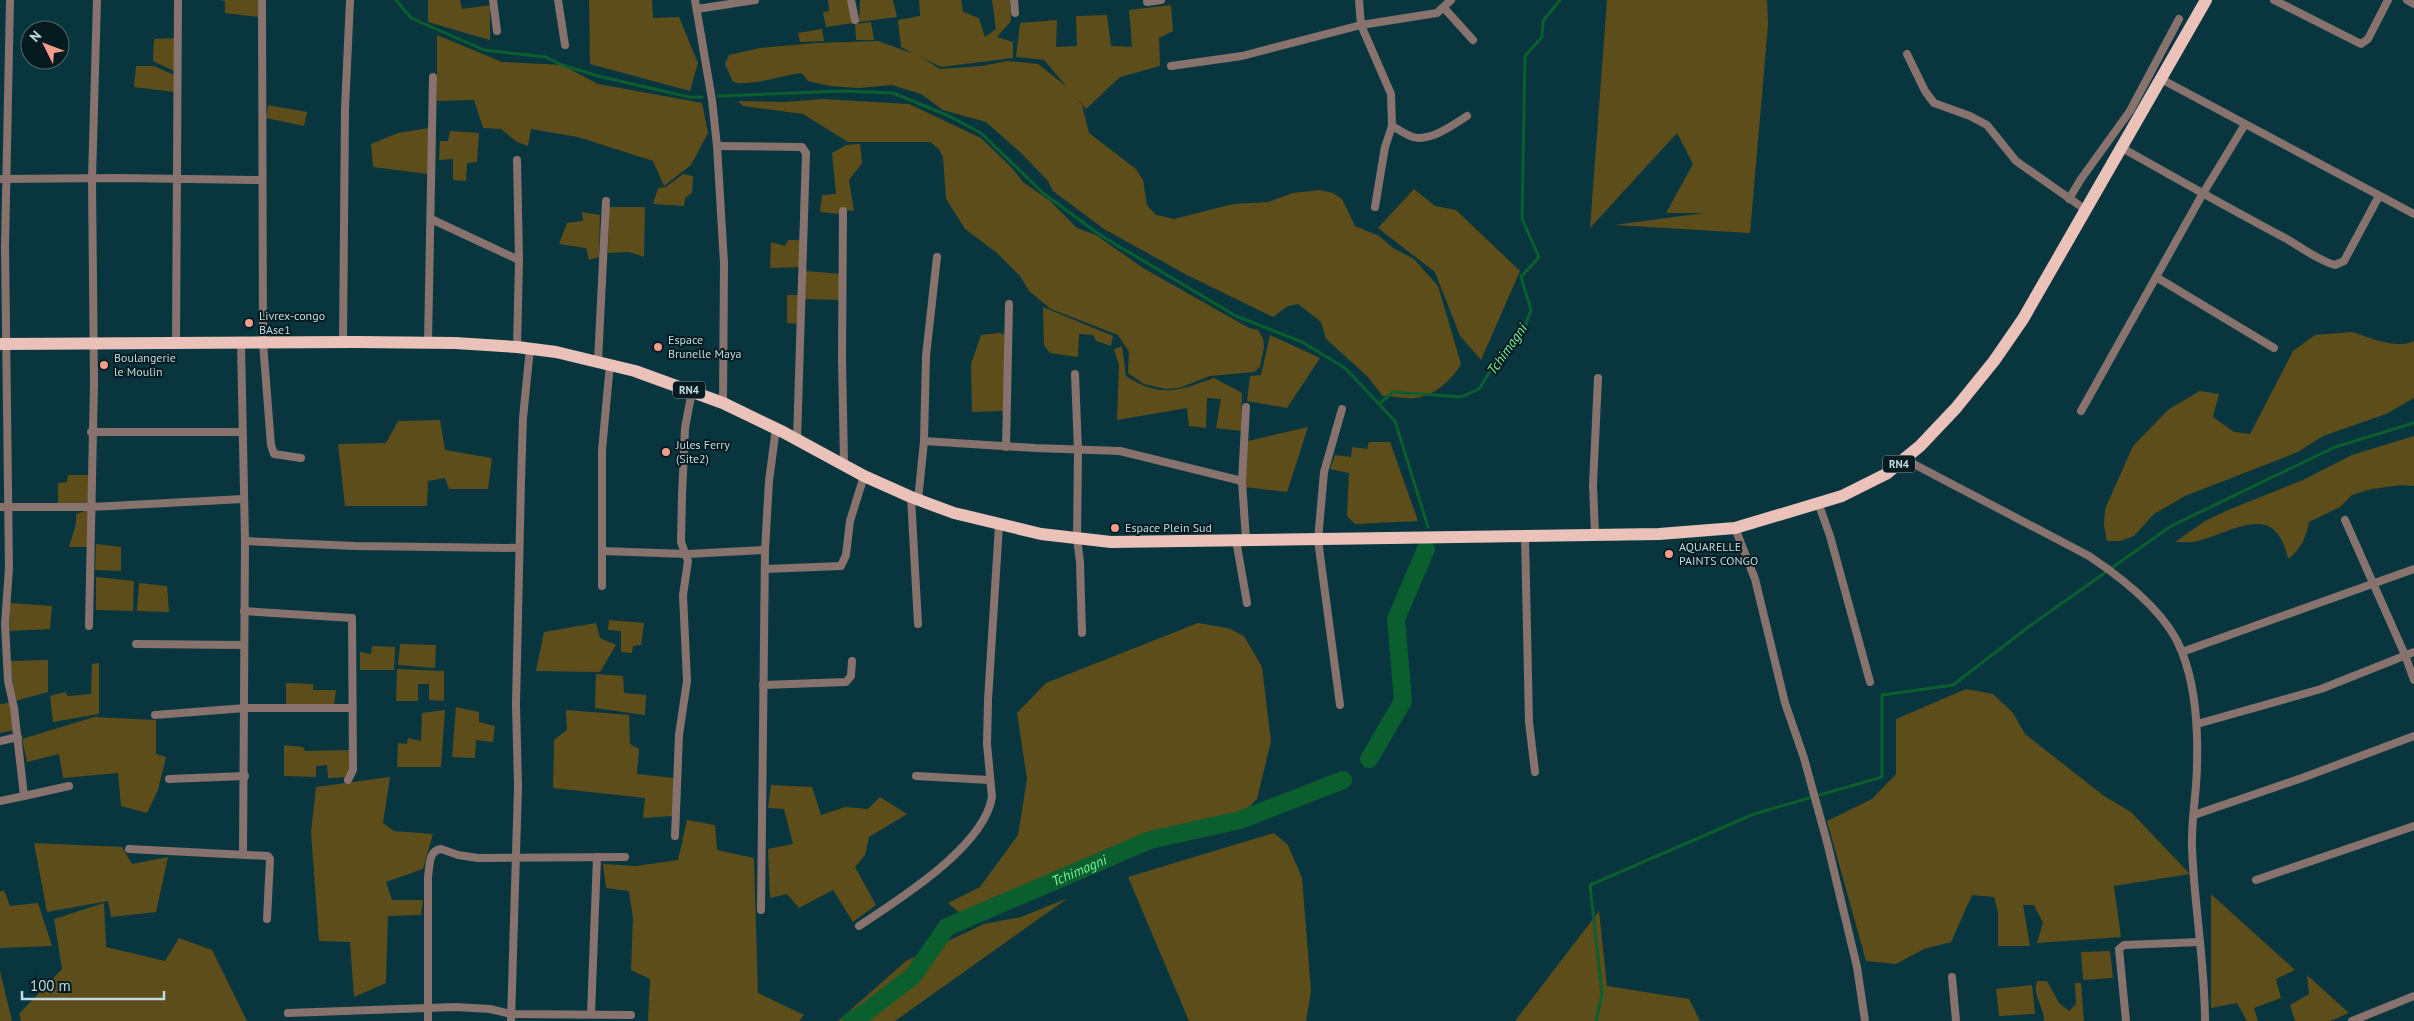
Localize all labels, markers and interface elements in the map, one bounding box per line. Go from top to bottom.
north arrow [20,20,70,70]
text: N [26,27,45,46]
place label: Livrex-congo BAse1 [259,308,325,337]
marker: Livrex-congo BAse1 [243,317,255,329]
water label: Tchimagni [1483,320,1531,378]
place label: Espace Brunelle Maya [668,332,742,361]
marker: Espace Brunelle Maya [652,341,664,353]
place label: Boulangerie le Moulin [114,350,176,379]
marker: Boulangerie le Moulin [98,359,110,371]
road number: RN4 [673,382,705,398]
place label: Jules Ferry (Site2) [675,437,730,466]
marker: Jules Ferry (Site2) [660,446,672,458]
road number: RN4 [1883,456,1915,472]
place label: Espace Plein Sud [1125,520,1212,535]
marker: Espace Plein Sud [1109,522,1121,534]
place label: AQUARELLE PAINTS CONGO [1679,539,1758,568]
marker: AQUARELLE PAINTS CONGO [1663,548,1675,560]
water label: Tchimagni [1049,851,1110,890]
scale bar [22,968,165,1000]
text: 100 m [30,976,71,995]

